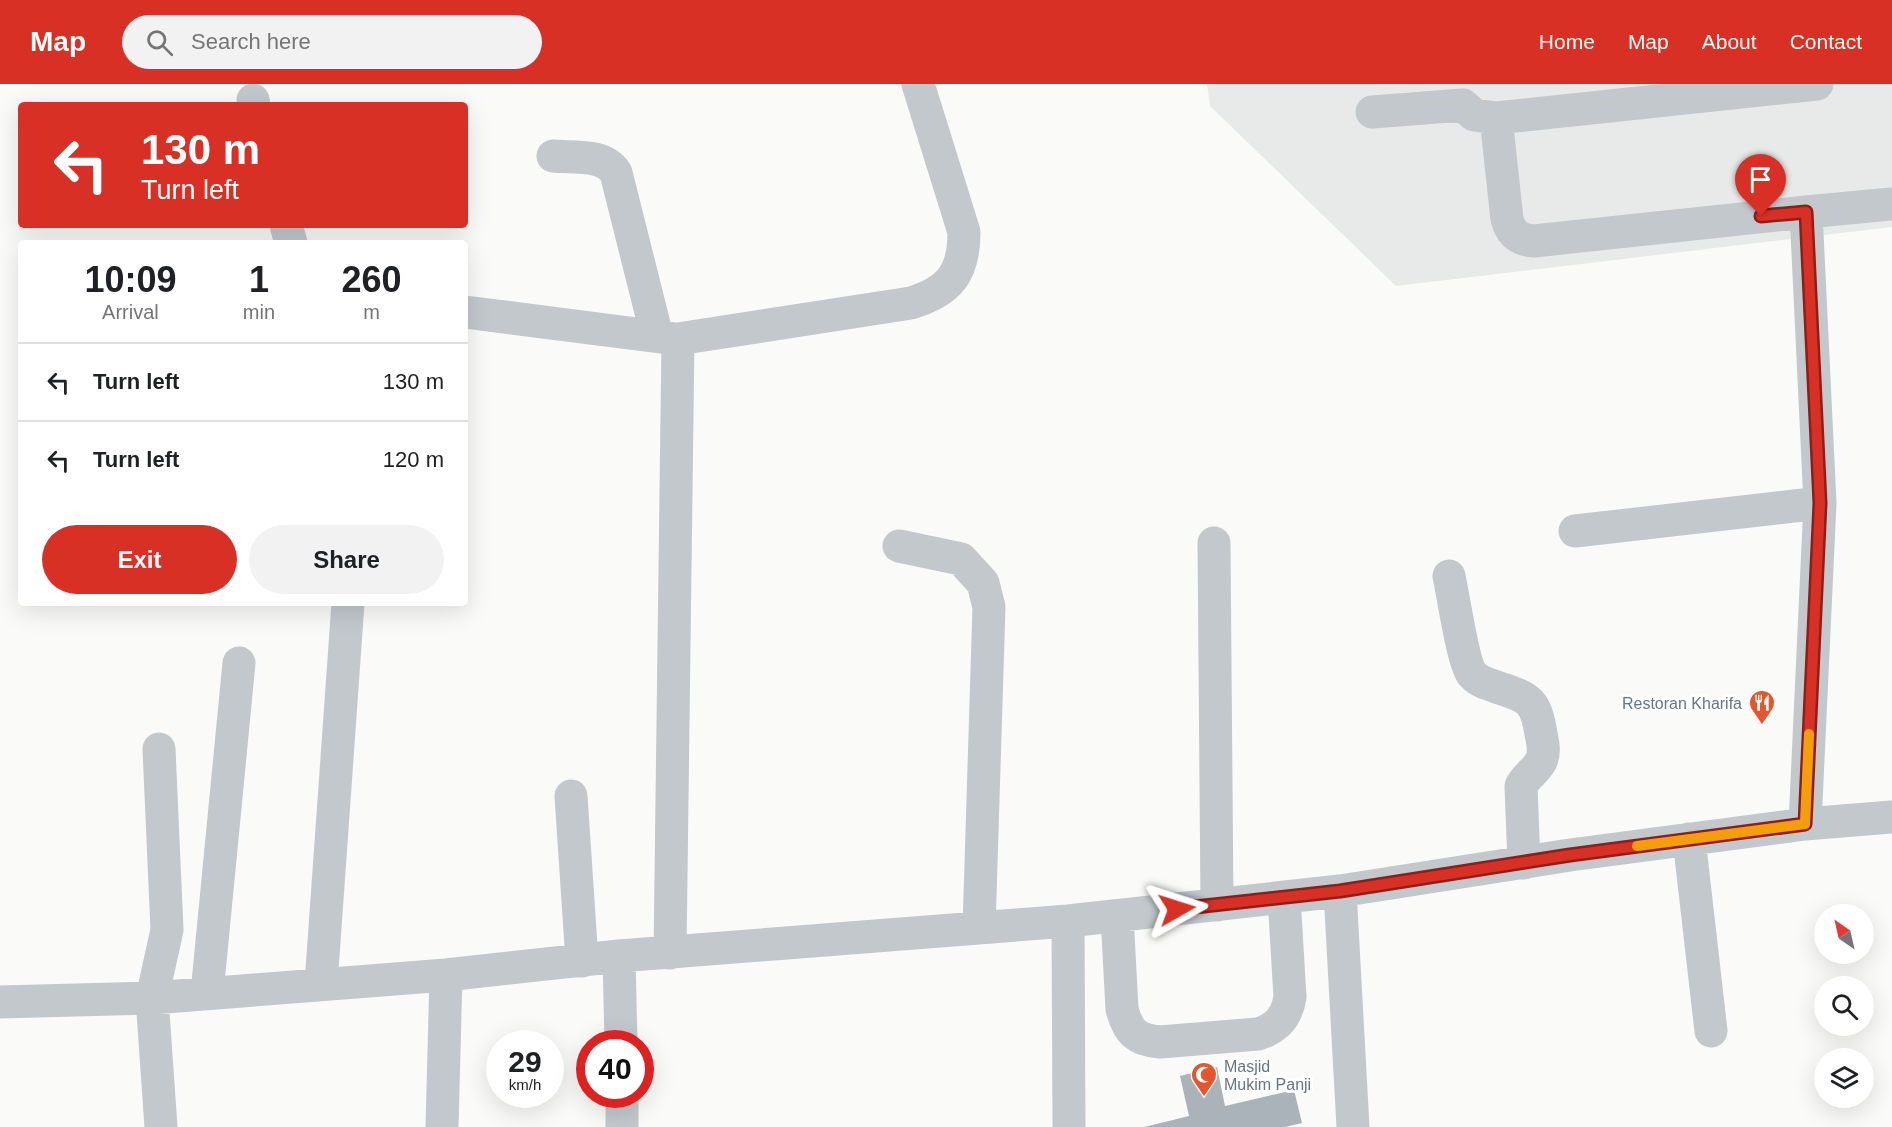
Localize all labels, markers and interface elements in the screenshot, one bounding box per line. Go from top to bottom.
search box [122,15,542,69]
text: Map [30,26,86,57]
icon: search [143,26,176,59]
text: Search here [191,29,311,54]
text: Home [1539,30,1595,53]
text: Map [1628,30,1669,53]
text: About [1702,30,1757,53]
text: Contact [1790,30,1862,53]
icon: left [42,126,120,204]
text: 130 m [141,126,260,173]
pin [1735,154,1786,216]
icon: arrive [1744,163,1777,196]
text: Turn left [141,175,239,205]
text: 10:09 [84,259,176,300]
text: 1 [249,259,269,300]
text: 260 [341,259,402,300]
text: Arrival [102,301,159,323]
text: min [243,301,275,323]
text: m [363,301,380,323]
icon: left [42,366,75,399]
text: Turn left [93,369,179,394]
text: 130 m [383,369,444,394]
icon: left [42,444,75,477]
text: Turn left [93,447,179,472]
text: 120 m [383,447,444,472]
button: Exit [42,525,237,594]
button: Share [249,525,444,594]
restaurant icon: Restoran Kharifa [1747,688,1777,726]
place label: Restoran Kharifa [1622,695,1742,712]
position arrow [1145,877,1209,941]
north arrow [1814,904,1874,964]
map controls [1814,904,1874,1108]
button: search [1814,976,1874,1036]
speed limit sign: 40 [576,1030,654,1108]
text: 29 [508,1045,542,1078]
button: layers [1814,1048,1874,1108]
place label: Masjid Mukim Panji [1224,1058,1311,1093]
mosque icon: Masjid Mukim Panji [1189,1060,1219,1098]
text: km/h [509,1076,541,1093]

